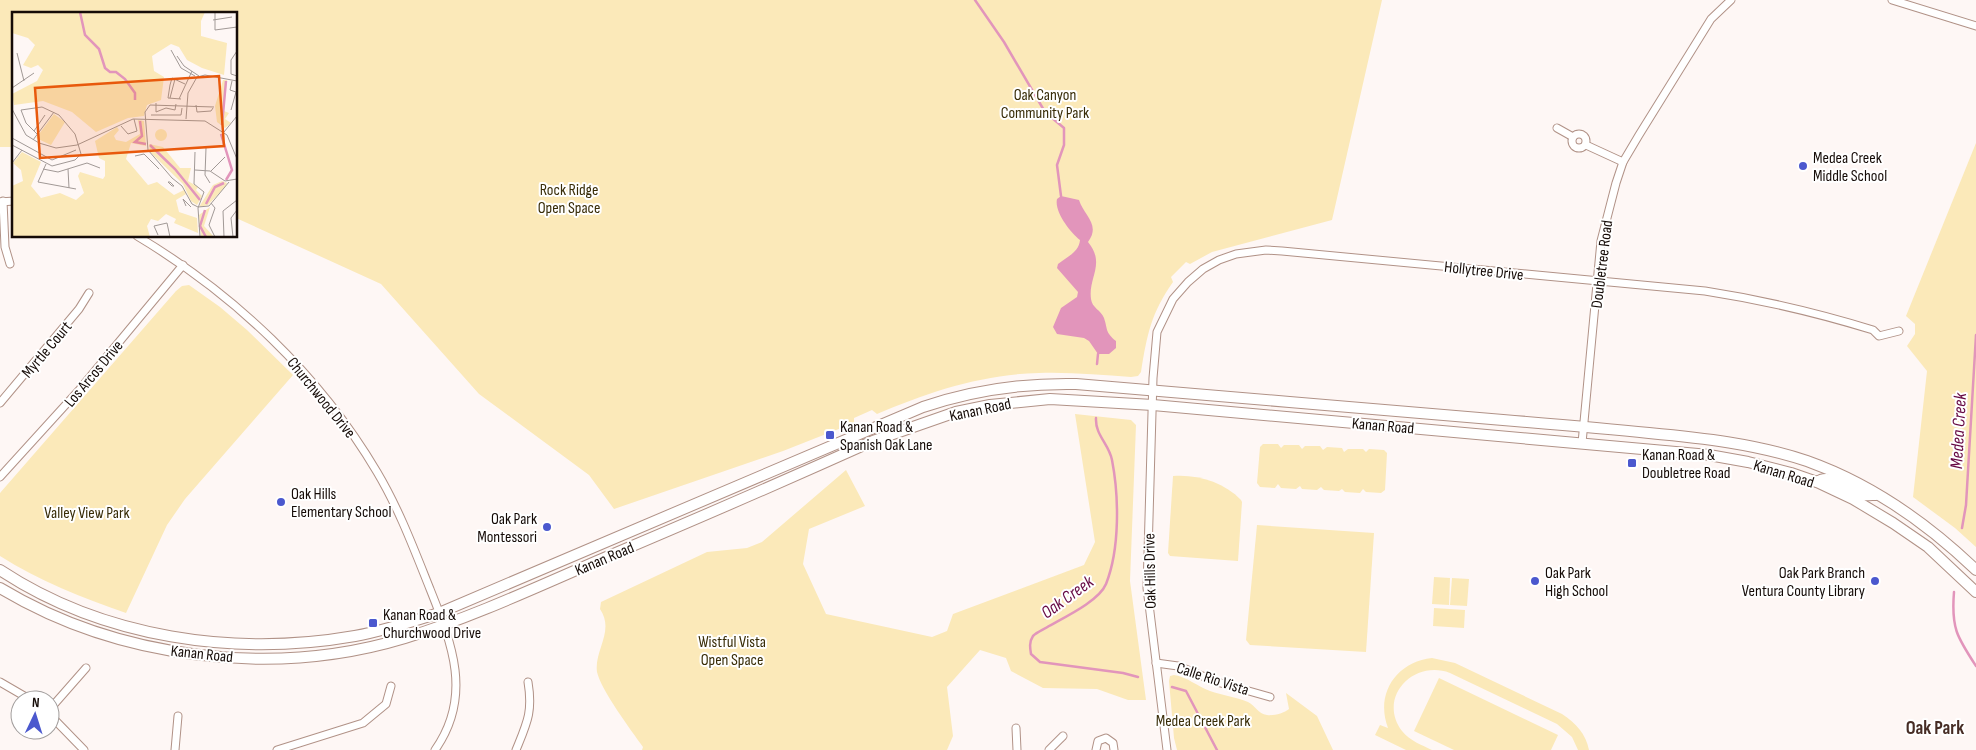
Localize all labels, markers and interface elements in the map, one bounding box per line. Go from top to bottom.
inset map [12,12,238,238]
park label: Oak Canyon Community Park [1001,86,1089,123]
place label: Medea Creek Middle School [1813,149,1887,186]
marker: Medea Creek Middle School [1797,160,1809,172]
park label: Rock Ridge Open Space [538,181,600,218]
street label: Doubletree Road [1588,219,1617,309]
street label: Hollytree Drive [1443,258,1524,285]
street label: Myrtle Court [18,318,76,382]
street label: Los Arcos Drive [61,337,128,411]
street label: Churchwood Drive [283,354,359,442]
water label: Medea Creek [1946,391,1971,470]
street label: Kanan Road [948,395,1013,426]
street label: Kanan Road [1351,414,1415,439]
place label: Kanan Road & Spanish Oak Lane [840,418,933,455]
marker: Kanan Road & Spanish Oak Lane [824,429,836,441]
place label: Kanan Road & Doubletree Road [1642,446,1730,483]
street label: Kanan Road [1751,456,1816,493]
marker: Kanan Road & Doubletree Road [1626,457,1638,469]
place label: Oak Hills Elementary School [291,485,391,522]
marker: Oak Hills Elementary School [275,496,287,508]
park label: Valley View Park [44,504,130,523]
place label: Oak Park Montessori [477,510,537,547]
marker: Oak Park Montessori [541,521,553,533]
street label: Oak Hills Drive [1140,533,1161,609]
street label: Kanan Road [572,538,637,580]
place label: Oak Park High School [1545,564,1608,601]
place label: Oak Park Branch Ventura County Library [1742,564,1865,601]
water label: Oak Creek [1037,571,1099,623]
marker: Oak Park High School [1529,575,1541,587]
marker: Oak Park Branch Ventura County Library [1869,575,1881,587]
place label: Kanan Road & Churchwood Drive [383,606,481,643]
marker: Kanan Road & Churchwood Drive [367,617,379,629]
park label: Wistful Vista Open Space [698,633,766,670]
street label: Kanan Road [170,642,234,667]
street label: Calle Rio Vista [1174,659,1251,700]
north arrow [10,690,60,740]
text: N [32,694,40,711]
park label: Medea Creek Park [1156,712,1250,731]
district label: Oak Park [1906,717,1964,740]

